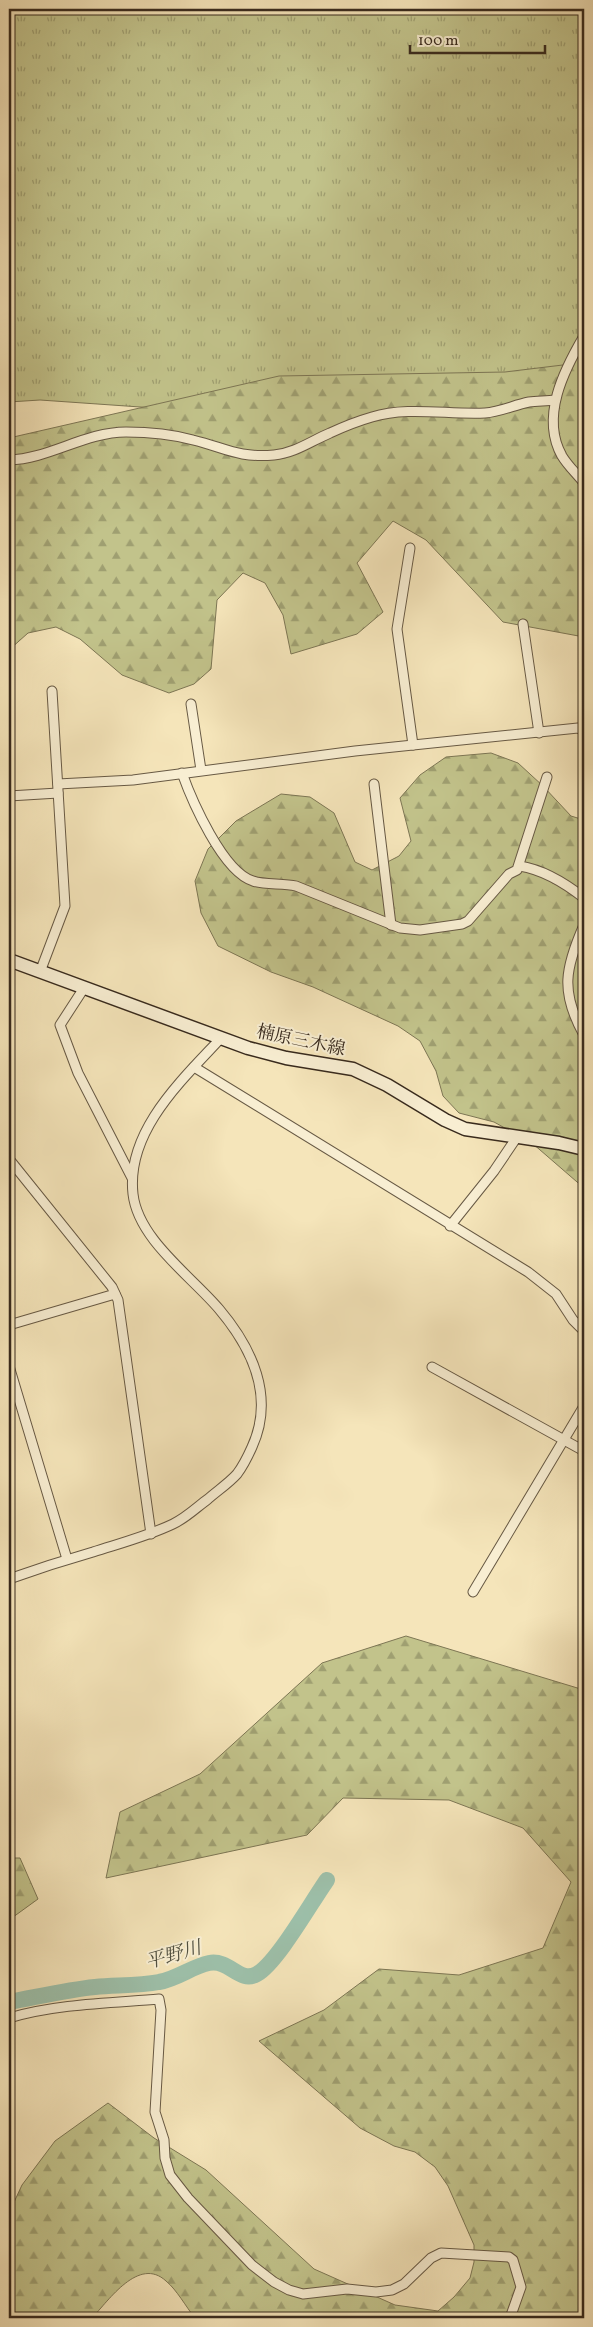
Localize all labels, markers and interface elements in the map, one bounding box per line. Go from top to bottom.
scale bar [410,22,546,54]
text: 100 m [418,31,458,52]
street label: 楠原三木線 [254,1020,347,1063]
water label: 平野川 [143,1935,206,1976]

